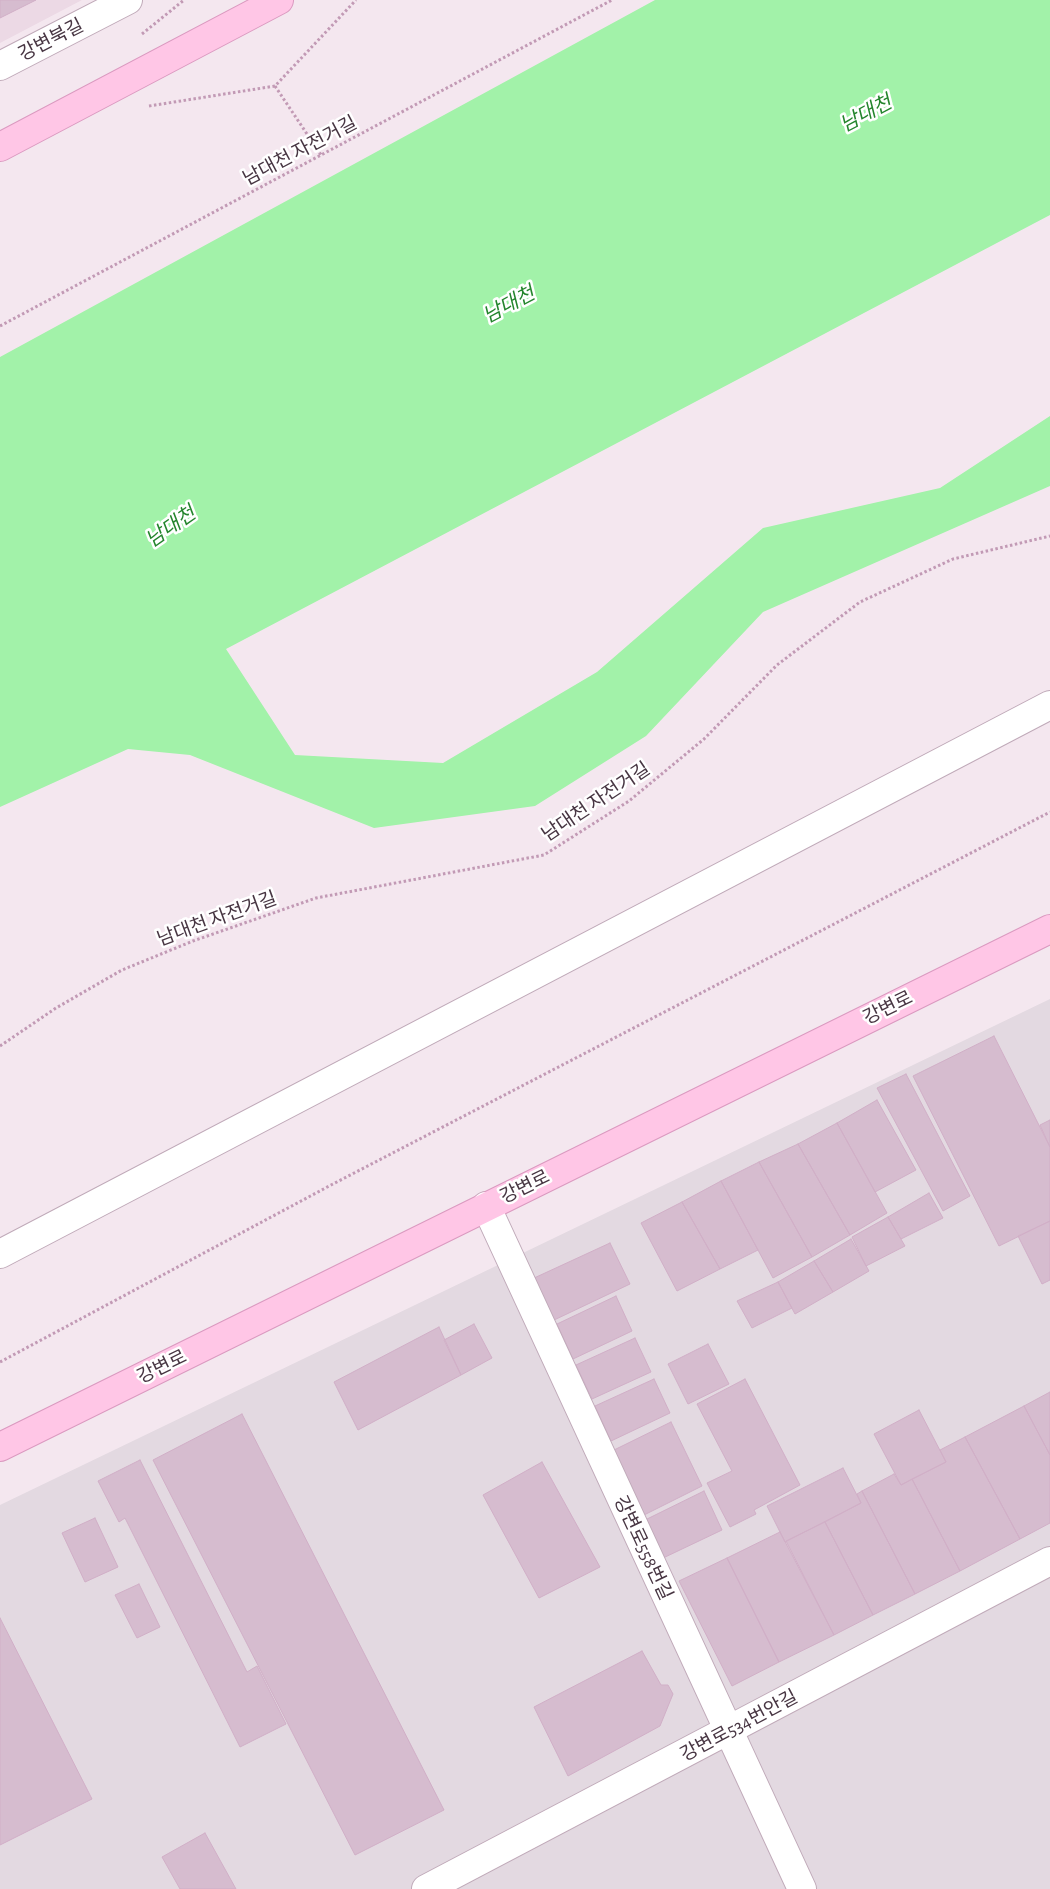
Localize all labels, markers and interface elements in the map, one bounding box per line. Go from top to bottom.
street label: 강변북길 [15,14,87,66]
water label: 남대천 [836,90,896,138]
street label: 남대천 자전거길 [239,111,361,191]
water label: 남대천 [479,281,539,329]
water label: 남대천 [142,501,200,553]
street label: 남대천 자전거길 [538,757,654,847]
street label: 남대천 자전거길 [154,887,280,951]
street label: 강변로 [859,986,917,1030]
street label: 강변로 [496,1165,554,1209]
street label: 강변로 [133,1345,191,1389]
street label: 강변로558번길 [609,1492,677,1604]
street label: 강변로534번안길 [676,1685,802,1767]

